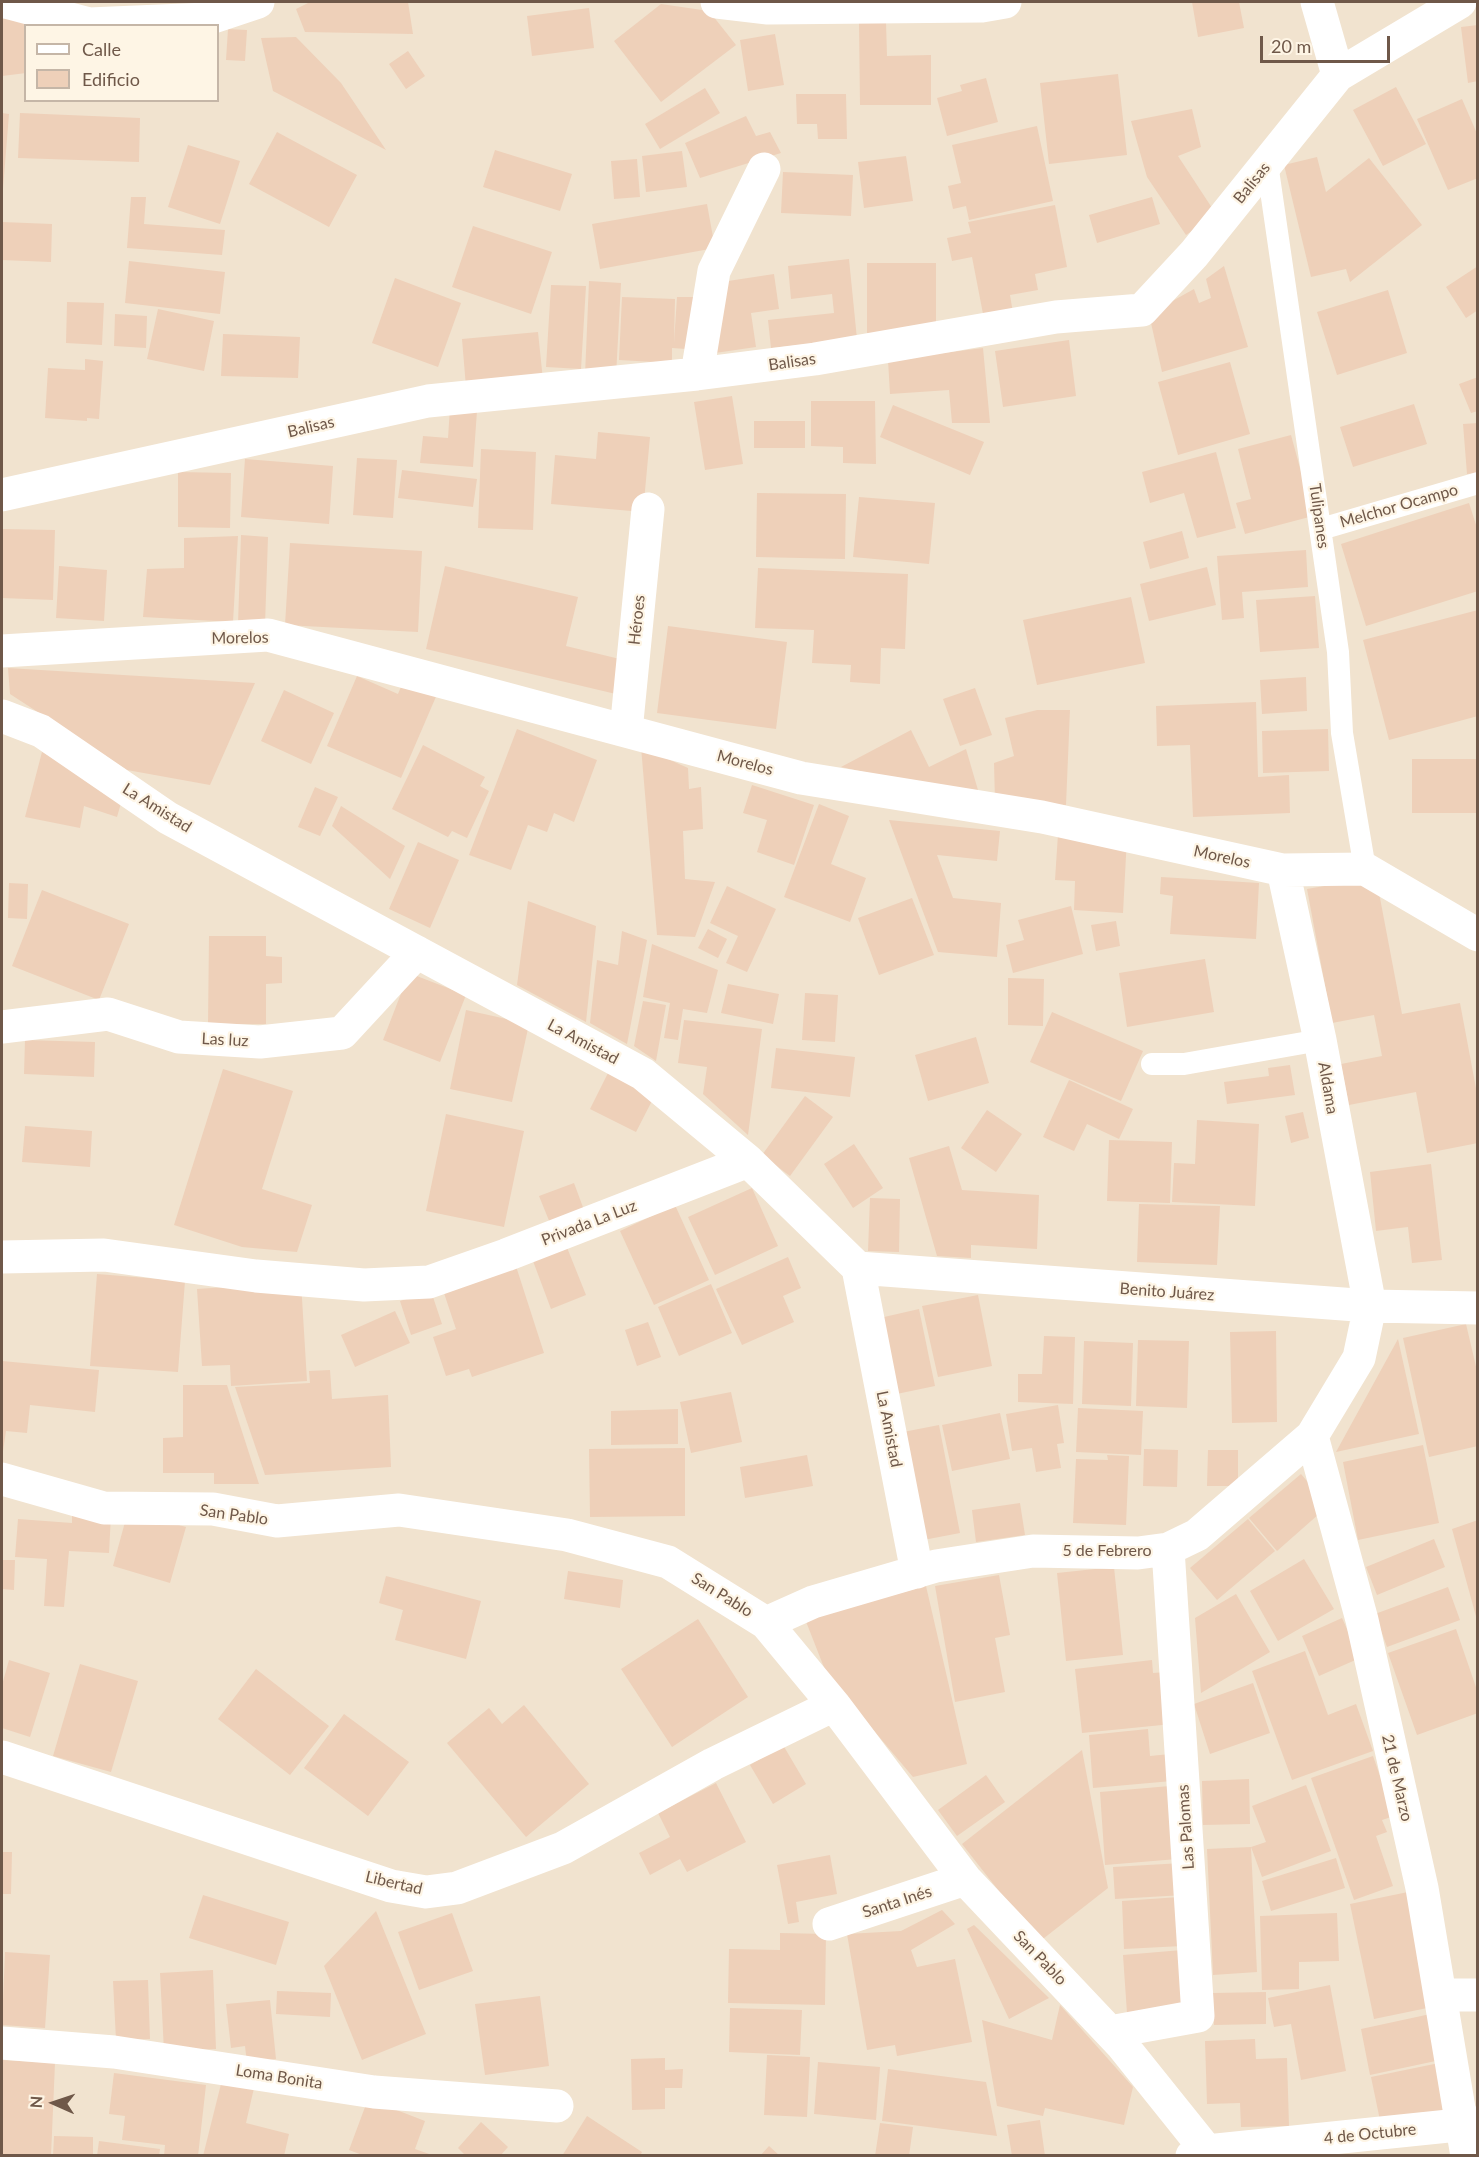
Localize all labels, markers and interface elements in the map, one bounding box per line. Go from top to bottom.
legend [24,24,219,102]
scale bar [1263,24,1394,62]
text: 20 m [1271,35,1311,57]
text: Calle [82,38,121,60]
text: Edificio [82,68,140,90]
street label: Balisas [1230,158,1274,208]
street label: Balisas [767,349,817,375]
street label: Balisas [286,412,336,442]
street label: Melchor Ocampo [1338,480,1460,532]
street label: Tulipanes [1305,482,1333,550]
street label: Héroes [625,594,649,646]
street label: Morelos [211,628,269,648]
street label: Morelos [715,746,775,780]
street label: La Amistad [119,779,195,837]
street label: Morelos [1192,842,1252,872]
street label: La Amistad [544,1015,622,1069]
street label: Las luz [201,1029,249,1051]
street label: Aldama [1314,1060,1342,1116]
street label: Privada La Luz [539,1196,639,1250]
street label: Benito Juárez [1119,1279,1215,1305]
street label: La Amistad [872,1389,906,1469]
street label: San Pablo [199,1501,269,1529]
street label: 5 de Febrero [1062,1541,1152,1561]
street label: San Pablo [688,1569,756,1621]
street label: 21 de Marzo [1378,1733,1416,1823]
street label: Las Palomas [1173,1784,1199,1870]
street label: Libertad [364,1867,424,1899]
street label: Santa Inés [860,1882,934,1922]
street label: San Pablo [1009,1927,1071,1989]
street label: Loma Bonita [234,2061,324,2093]
north arrow [24,2073,84,2133]
text: N [26,2095,45,2109]
street label: 4 de Octubre [1323,2120,1417,2148]

